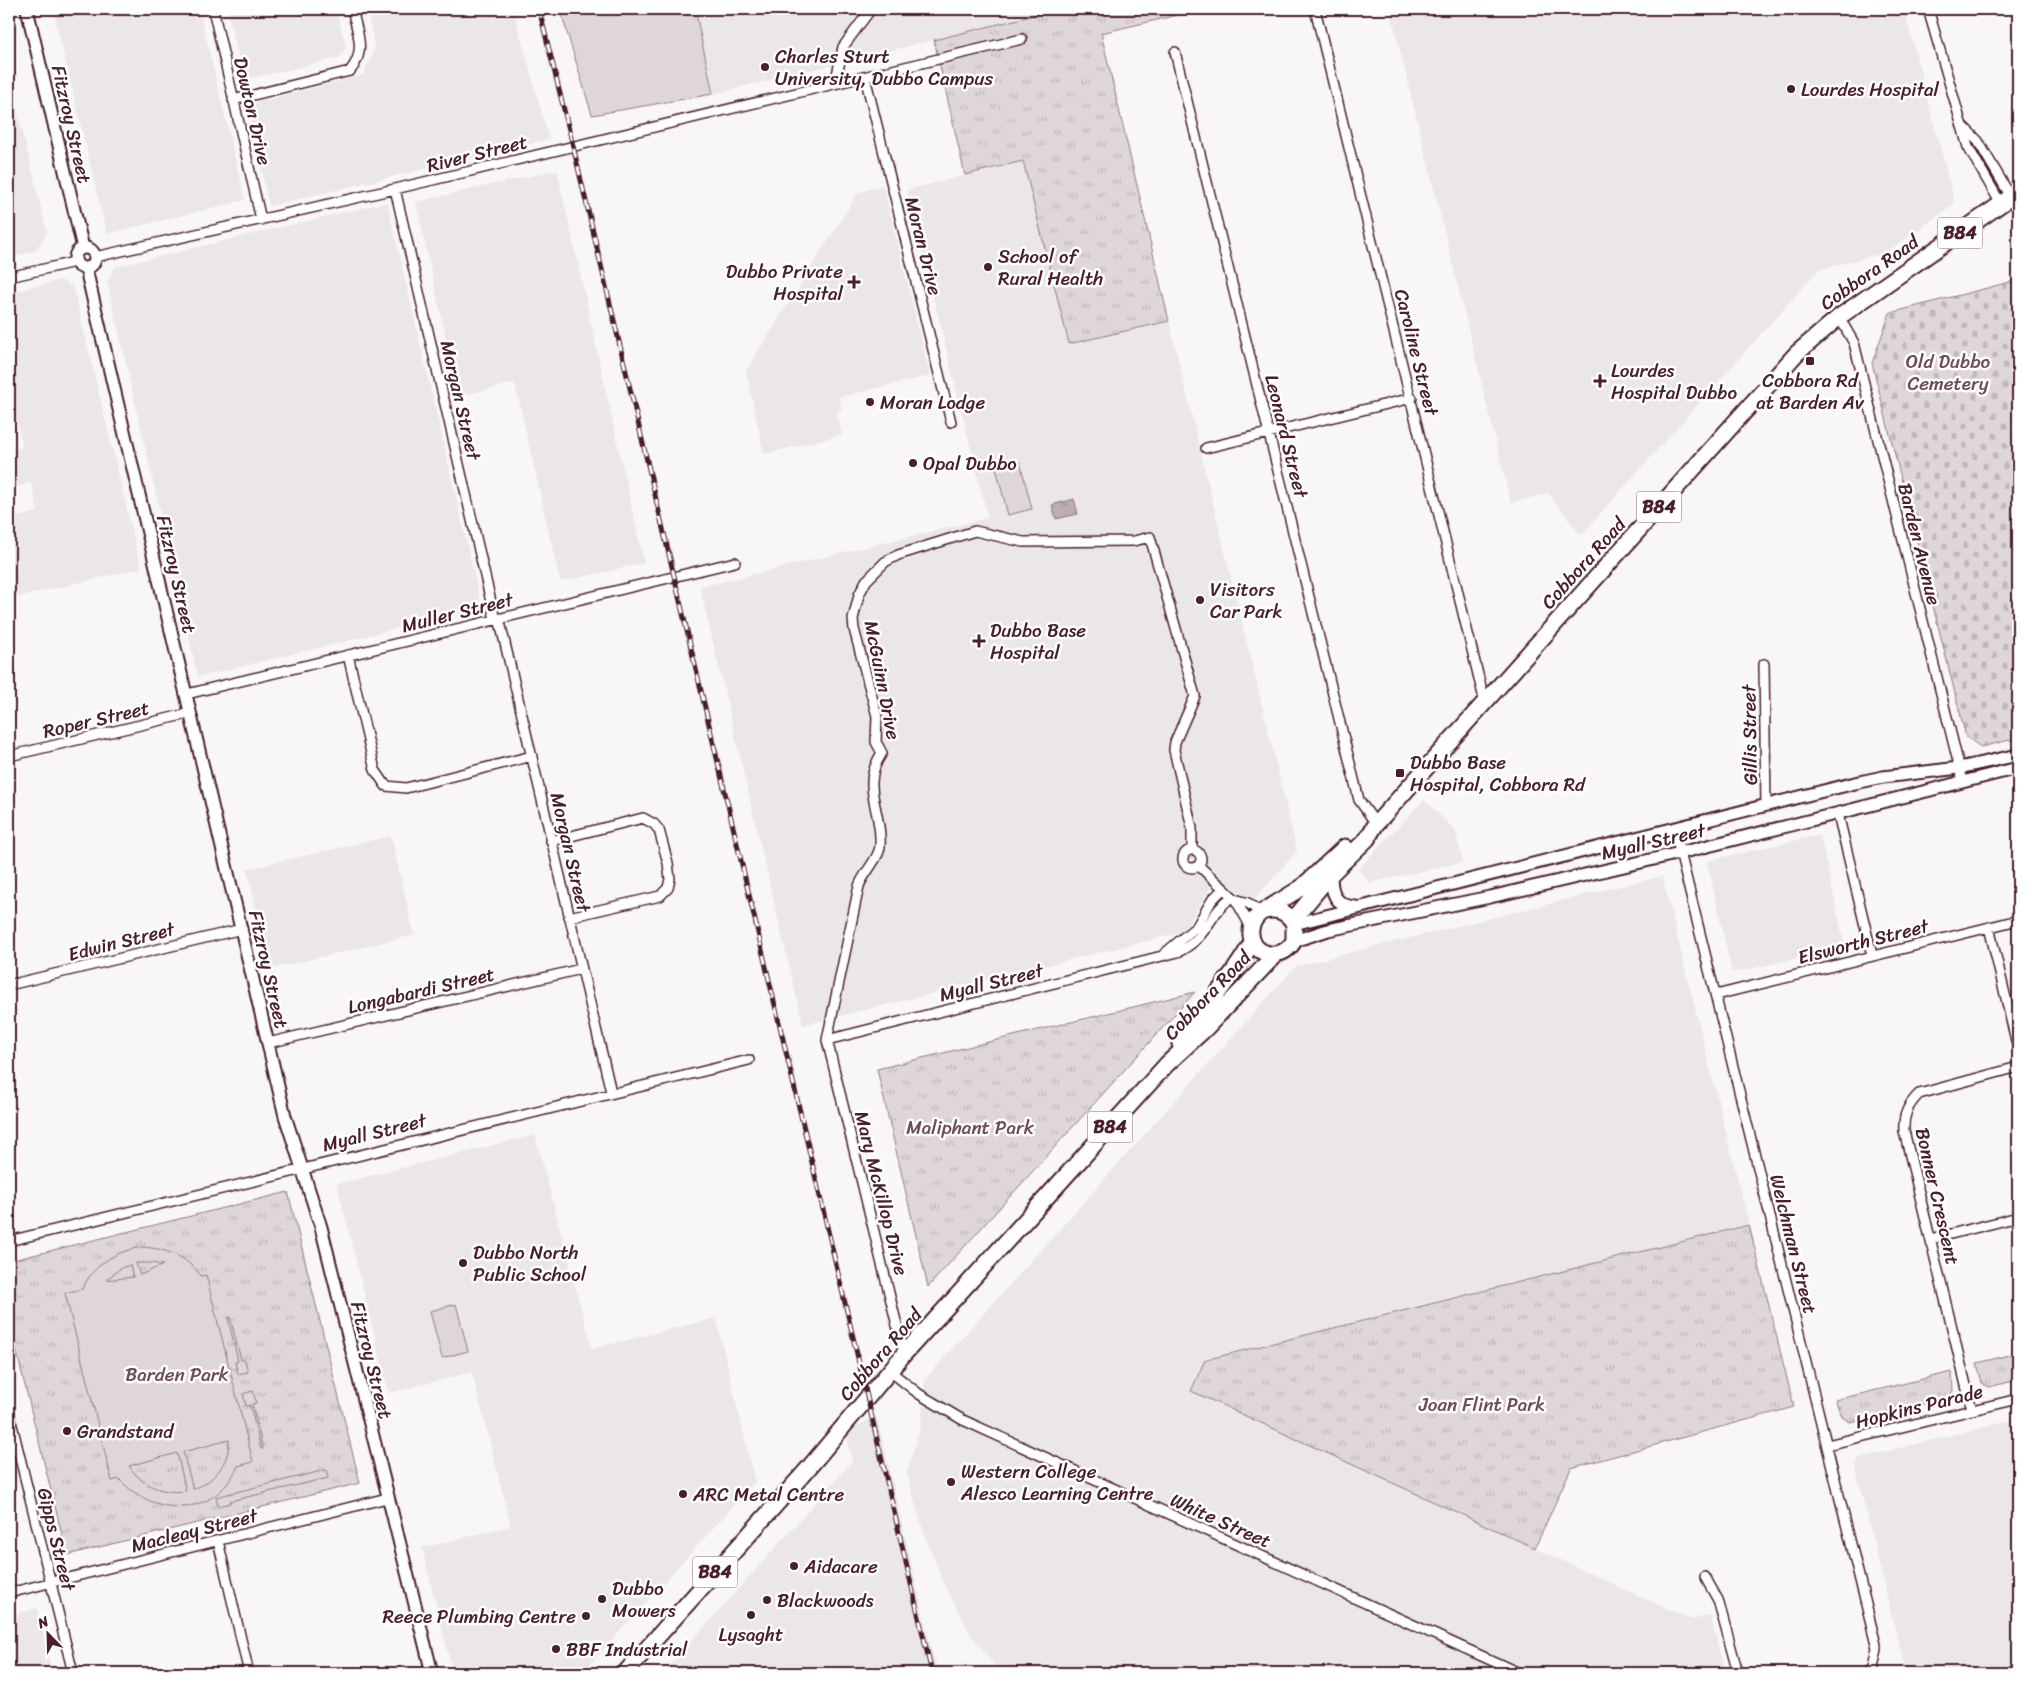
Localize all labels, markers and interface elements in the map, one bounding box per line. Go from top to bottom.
place label: Charles Sturt University, Dubbo Campus [775,40,993,95]
street label: Dowton Drive [224,54,281,169]
marker: Charles Sturt University, Dubbo Campus [759,61,771,73]
street label: Fitzroy Street [42,62,101,186]
place label: Lourdes Hospital [1801,73,1940,106]
marker: Lourdes Hospital [1785,83,1797,95]
street label: River Street [423,125,531,182]
street label: Moran Drive [895,193,952,299]
road number: B84 [1938,218,1982,248]
street label: Cobbora Road [1813,225,1927,319]
place label: School of Rural Health [998,240,1103,295]
place label: Dubbo Private Hospital [726,255,844,310]
marker: School of Rural Health [982,261,994,273]
marker: Dubbo Private Hospital [847,275,861,289]
street label: Caroline Street [1385,285,1448,420]
street label: Morgan Street [431,337,491,465]
park label: Old Dubbo Cemetery [1906,345,1991,400]
place label: Lourdes Hospital Dubbo [1611,354,1738,409]
marker: Cobbora Rd at Barden Av [1804,355,1816,367]
place label: Cobbora Rd at Barden Av [1756,364,1865,419]
street label: Leonard Street [1255,371,1318,503]
marker: Lourdes Hospital Dubbo [1593,374,1607,388]
place label: Moran Lodge [880,386,985,419]
marker: Moran Lodge [864,396,876,408]
place label: Opal Dubbo [923,447,1017,480]
marker: Opal Dubbo [907,457,919,469]
street label: Barden Avenue [1888,479,1951,609]
road number: B84 [1636,492,1682,522]
street label: Cobbora Road [1533,508,1635,617]
street label: Fitzroy Street [147,512,206,636]
place label: Visitors Car Park [1210,573,1283,628]
street label: Muller Street [398,582,518,642]
marker: Visitors Car Park [1194,594,1206,606]
place label: Dubbo Base Hospital [990,614,1086,669]
street label: McGuinn Drive [855,618,910,743]
marker: Dubbo Base Hospital [972,634,986,648]
street label: Gillis Street [1732,683,1767,786]
street label: Roper Street [40,691,153,748]
place label: Dubbo Base Hospital, Cobbora Rd [1410,746,1586,801]
marker: Dubbo Base Hospital, Cobbora Rd [1394,767,1406,779]
street label: Morgan Street [541,789,601,917]
street label: Myall Street [1598,813,1710,869]
street label: Fitzroy Street [239,907,298,1031]
street label: Elsworth Street [1794,909,1933,974]
street label: Edwin Street [64,912,179,971]
street label: Cobbora Road [1156,941,1260,1048]
street label: Myall Street [936,953,1048,1011]
street label: Longabardi Street [344,958,498,1023]
street label: Myall Street [319,1103,431,1161]
street label: Mary McKillop Drive [845,1107,918,1279]
park label: Maliphant Park [906,1111,1035,1144]
road number: B84 [1088,1112,1132,1142]
street label: Bonner Crescent [1906,1124,1969,1268]
street label: Welchman Street [1760,1171,1827,1318]
place label: Dubbo North Public School [473,1236,587,1291]
marker: Dubbo North Public School [457,1257,469,1269]
street label: Fitzroy Street [341,1298,402,1423]
street label: Cobbora Road [830,1299,932,1408]
park label: Barden Park [125,1358,229,1391]
street label: Hopkins Parade [1852,1375,1987,1438]
park label: Joan Flint Park [1418,1388,1545,1421]
place label: Grandstand [77,1415,175,1448]
marker: Grandstand [61,1425,73,1437]
place label: Western College Alesco Learning Centre [960,1455,1154,1510]
marker: Western College Alesco Learning Centre [945,1476,957,1488]
place label: ARC Metal Centre [692,1478,845,1511]
street label: Gipps Street [28,1484,86,1595]
street label: White Street [1165,1484,1277,1557]
marker: ARC Metal Centre [677,1488,689,1500]
street label: Macleay Street [127,1499,262,1562]
place label: Aidacare [803,1550,878,1583]
road number: B84 [692,1556,738,1588]
marker: Aidacare [788,1560,800,1572]
place label: Dubbo Mowers [612,1572,676,1627]
place label: Blackwoods [777,1584,874,1617]
marker: Dubbo Mowers [596,1593,608,1605]
marker: Blackwoods [761,1594,773,1606]
place label: Reece Plumbing Centre [382,1600,576,1633]
text: N [33,1609,53,1636]
marker: Lysaght [745,1609,757,1621]
north arrow [22,1610,72,1660]
marker: Reece Plumbing Centre [580,1610,592,1622]
place label: Lysaght [719,1618,783,1651]
place label: BBF Industrial [566,1633,688,1666]
marker: BBF Industrial [550,1643,562,1655]

